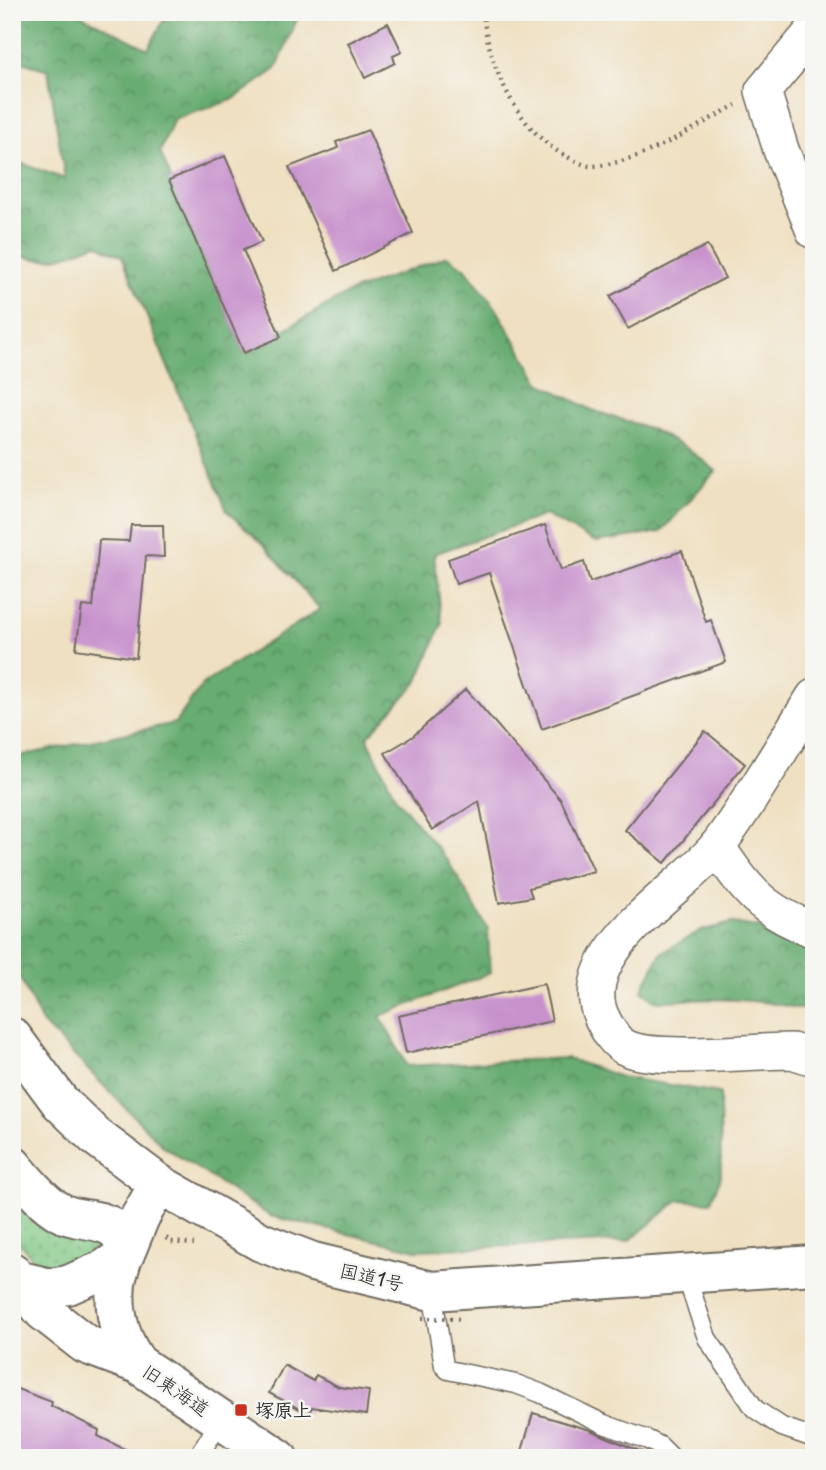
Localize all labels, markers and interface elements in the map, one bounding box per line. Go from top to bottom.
street label: 国道1号 [337,1255,407,1297]
street label: 旧東海道 [137,1356,216,1422]
place label: 塚原上 [255,1395,312,1423]
marker: 塚原上 [233,1402,249,1418]

